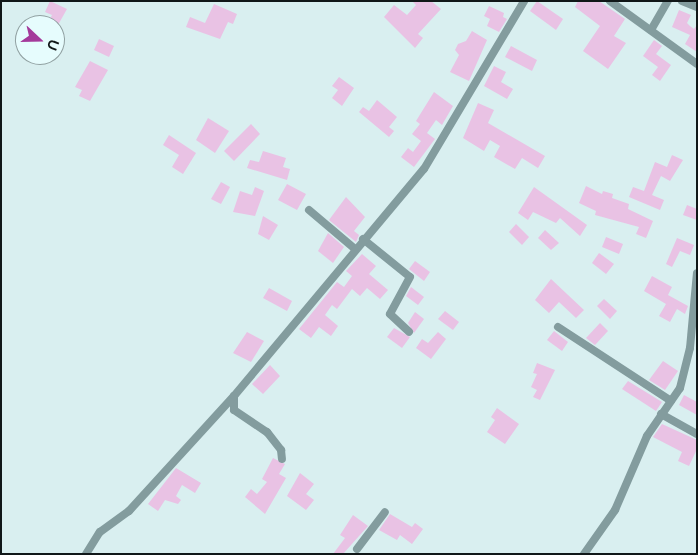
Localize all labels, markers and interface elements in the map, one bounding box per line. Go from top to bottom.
north arrow [15,15,65,65]
text: U [44,37,62,53]

